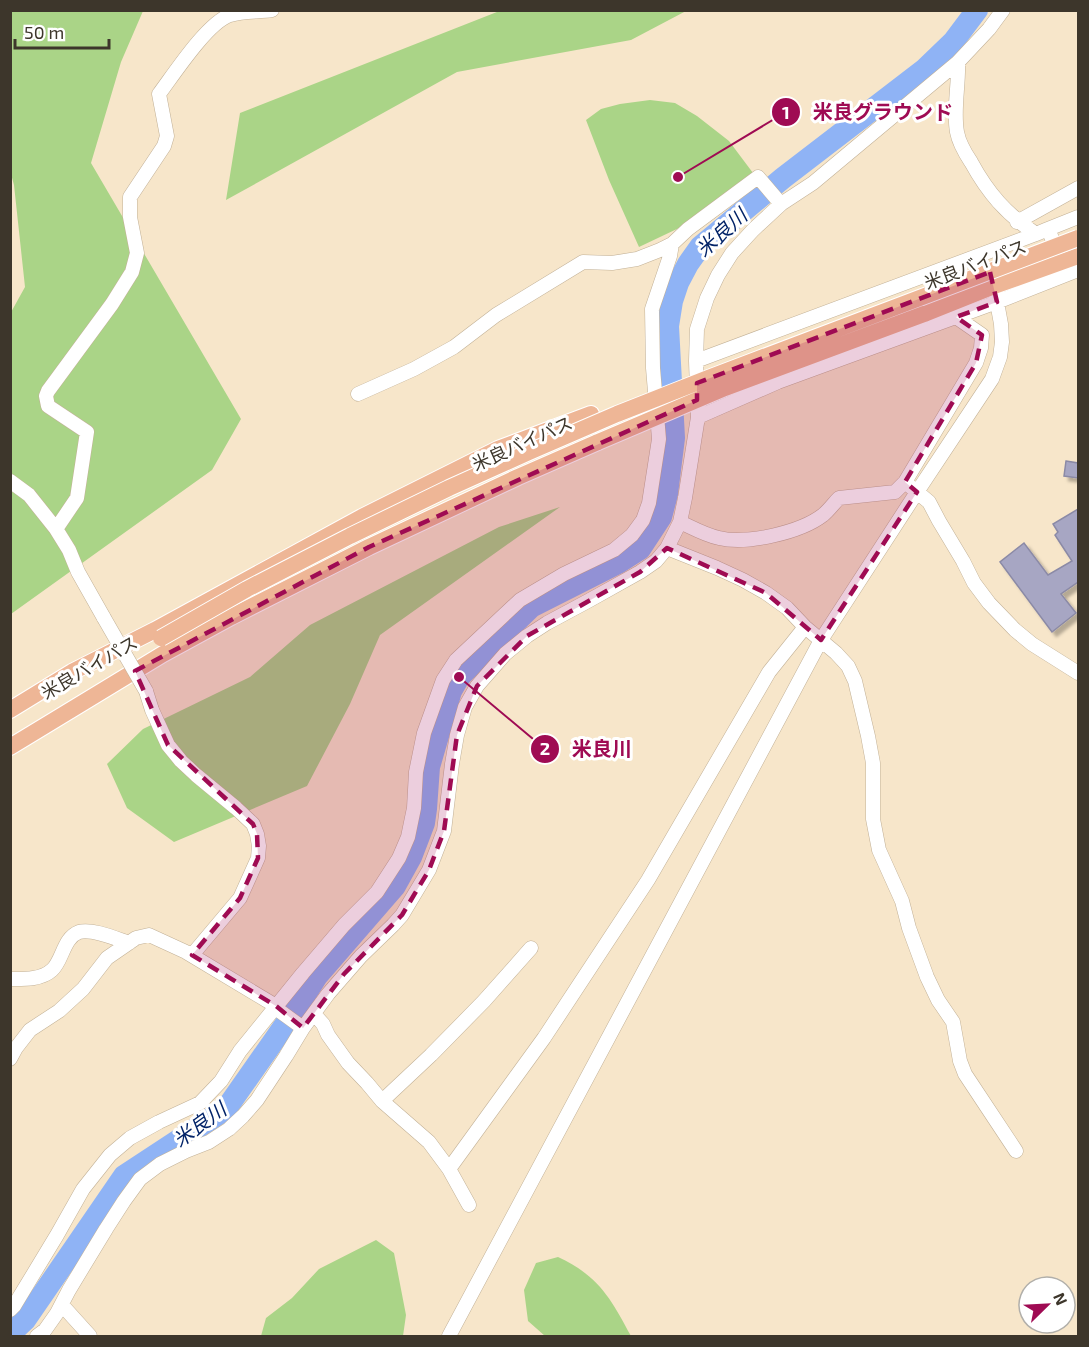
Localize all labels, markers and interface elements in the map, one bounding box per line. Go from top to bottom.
scale bar [15,12,110,50]
text: 50 m [24,21,64,43]
callout: 米良グラウンド [771,93,965,131]
text: 米良グラウンド [813,99,953,123]
text: 1 [782,101,790,123]
water label: 米良川 [691,202,753,261]
street label: 米良バイパス [921,234,1029,294]
street label: 米良バイパス [468,411,576,475]
street label: 米良バイパス [37,631,141,703]
callout: 米良川 [530,730,644,768]
text: 米良川 [572,736,632,760]
text: 2 [540,737,550,759]
water label: 米良川 [168,1095,232,1151]
north arrow [1017,1275,1077,1335]
text: N [1050,1290,1072,1308]

